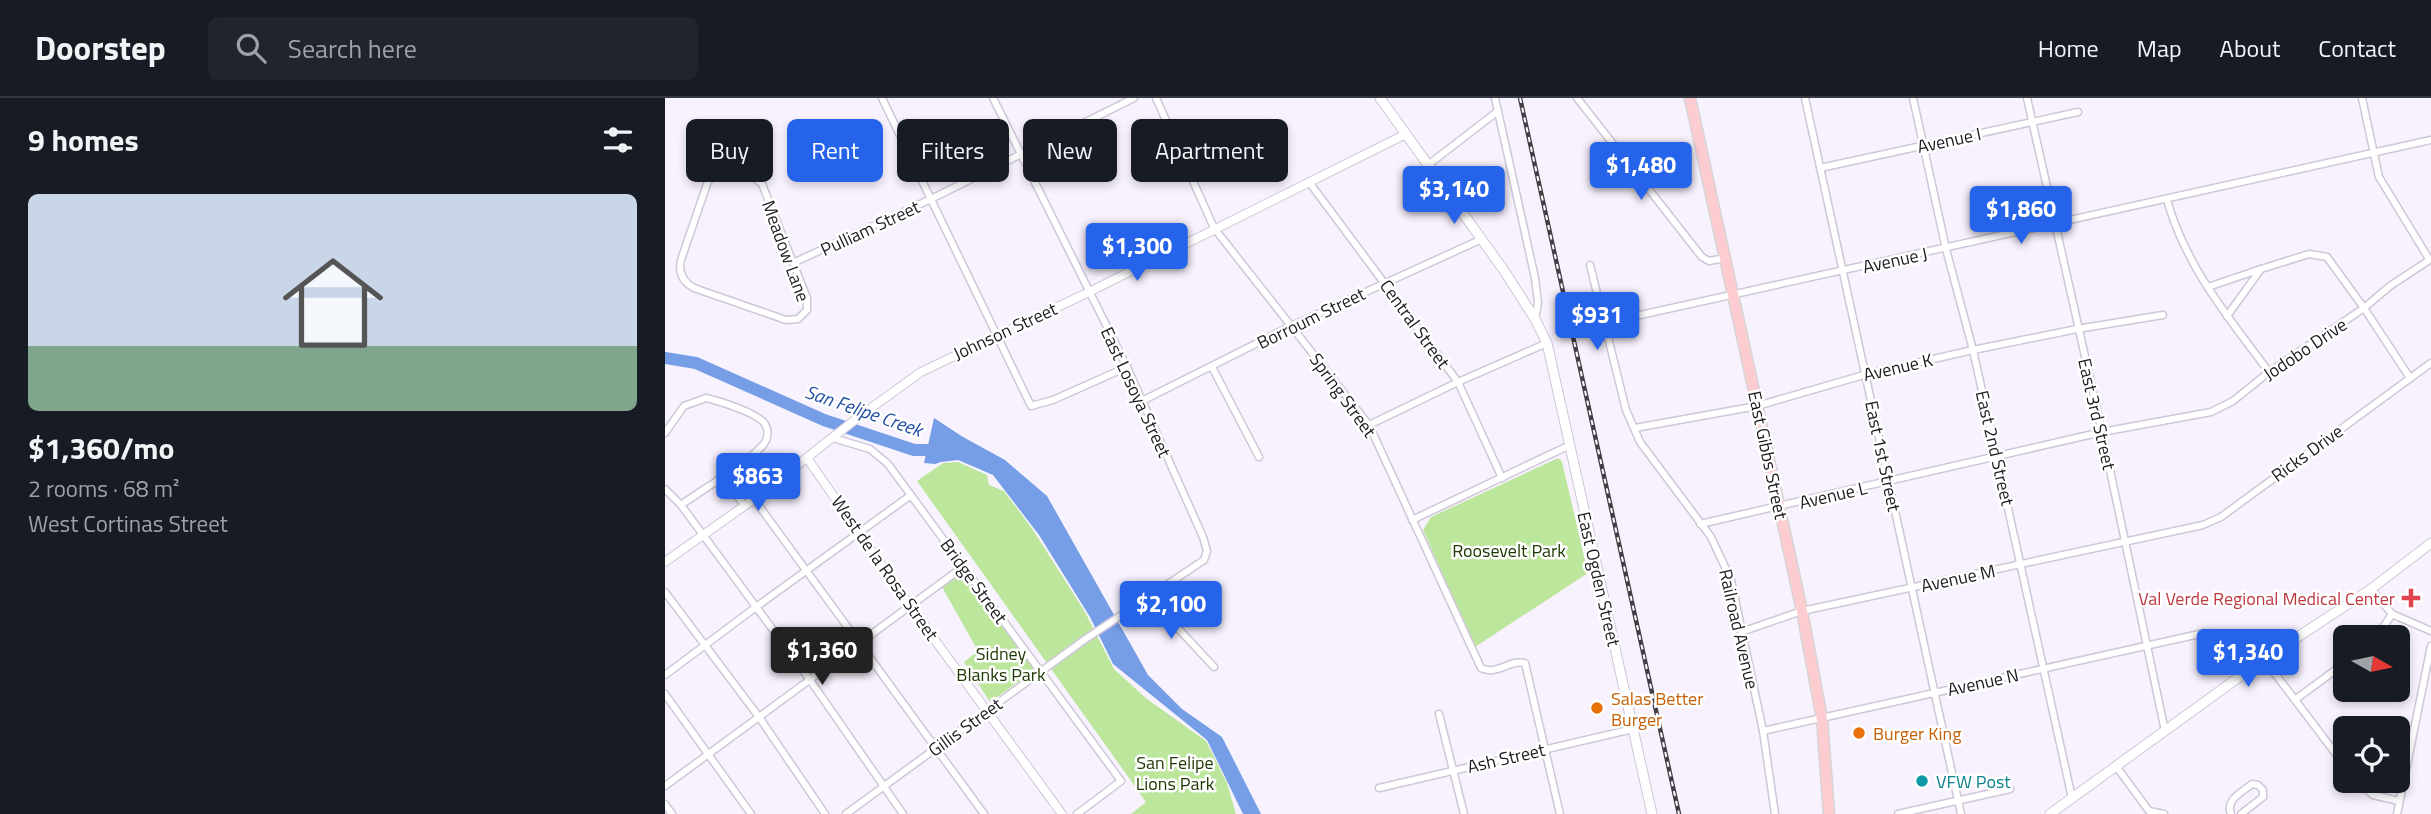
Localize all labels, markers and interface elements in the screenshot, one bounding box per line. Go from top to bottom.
search box [208,17,698,80]
text: Doorstep [35,23,166,73]
icon: search [232,29,270,67]
text: Search here [288,29,417,68]
text: Home [2038,30,2099,66]
text: Map [2137,30,2182,66]
text: About [2220,30,2280,66]
text: Contact [2318,30,2396,66]
text: 9 homes [28,117,139,163]
chip: Buy [686,119,773,182]
chip: Rent [787,119,883,182]
chip: Filters [897,119,1009,182]
chip: New [1023,119,1117,182]
chip: Apartment [1131,119,1288,182]
street label: Avenue I [1915,120,1983,160]
icon: filters [599,121,637,159]
pin: $1,480 [1584,142,1698,202]
text: $1,480 [1606,147,1676,182]
pin: $3,140 [1397,166,1511,226]
text: $3,140 [1419,171,1489,206]
pin: $1,860 [1964,186,2078,246]
text: $1,860 [1986,191,2056,226]
street label: Pulliam Street [816,193,925,263]
street label: Meadow Lane [755,197,817,305]
pin: $1,300 [1080,223,1194,283]
text: $1,300 [1102,228,1172,263]
icon: home [270,240,396,366]
street label: Avenue J [1860,240,1930,280]
street label: Central Street [1373,274,1457,375]
street label: Borroum Street [1252,280,1370,356]
pin: $931 [1556,292,1638,352]
street label: Johnson Street [949,295,1062,367]
text: $931 [1571,297,1623,332]
street label: Jodobo Drive [2258,311,2352,387]
street label: East Losoya Street [1094,322,1178,462]
street label: Avenue K [1861,346,1935,388]
street label: Spring Street [1303,347,1383,443]
street label: East 3rd Street [2071,356,2123,473]
water label: San Felipe Creek [802,376,929,444]
street label: East Gibbs Street [1741,388,1795,522]
street label: East 2nd Street [1969,388,2021,509]
street label: East 1st Street [1858,398,1908,515]
street label: Ricks Drive [2265,418,2349,488]
text: $1,360/mo [28,425,174,471]
pin: $863 [717,454,799,513]
text: $863 [732,458,784,493]
text: 2 rooms · 68 m² [28,471,179,506]
street label: Avenue L [1796,474,1870,516]
street label: West de la Rosa Street [825,490,946,646]
text: West Cortinas Street [28,506,228,541]
street label: East Ogden Street [1570,509,1628,650]
street label: Bridge Street [934,533,1015,630]
park label: Roosevelt Park [1452,537,1566,564]
street label: Avenue M [1918,557,1998,599]
street label: Railroad Avenue [1712,566,1766,692]
pin: $2,100 [1114,582,1228,641]
place label: Val Verde Regional Medical Center [2138,585,2395,612]
text: $2,100 [1136,586,1206,621]
marker: Val Verde Regional Medical Center [2401,588,2421,608]
north arrow [2333,625,2410,702]
map controls [2333,625,2410,793]
pin: $1,360 [765,628,879,687]
pin: $1,340 [2191,630,2305,689]
text: $1,360 [787,632,857,667]
text: $1,340 [2213,634,2283,669]
park label: Sidney Blanks Park [956,640,1046,688]
street label: Avenue N [1945,661,2021,703]
place label: Salas Better Burger [1611,685,1703,733]
street label: Gillis Street [922,690,1008,763]
marker: Salas Better Burger [1589,700,1605,716]
button: locate [2333,716,2410,793]
place label: Burger King [1873,720,1961,747]
marker: Burger King [1851,725,1867,741]
street label: Ash Street [1464,736,1548,780]
park label: San Felipe Lions Park [1136,749,1215,797]
place label: VFW Post [1936,768,2011,795]
marker: VFW Post [1914,773,1930,789]

